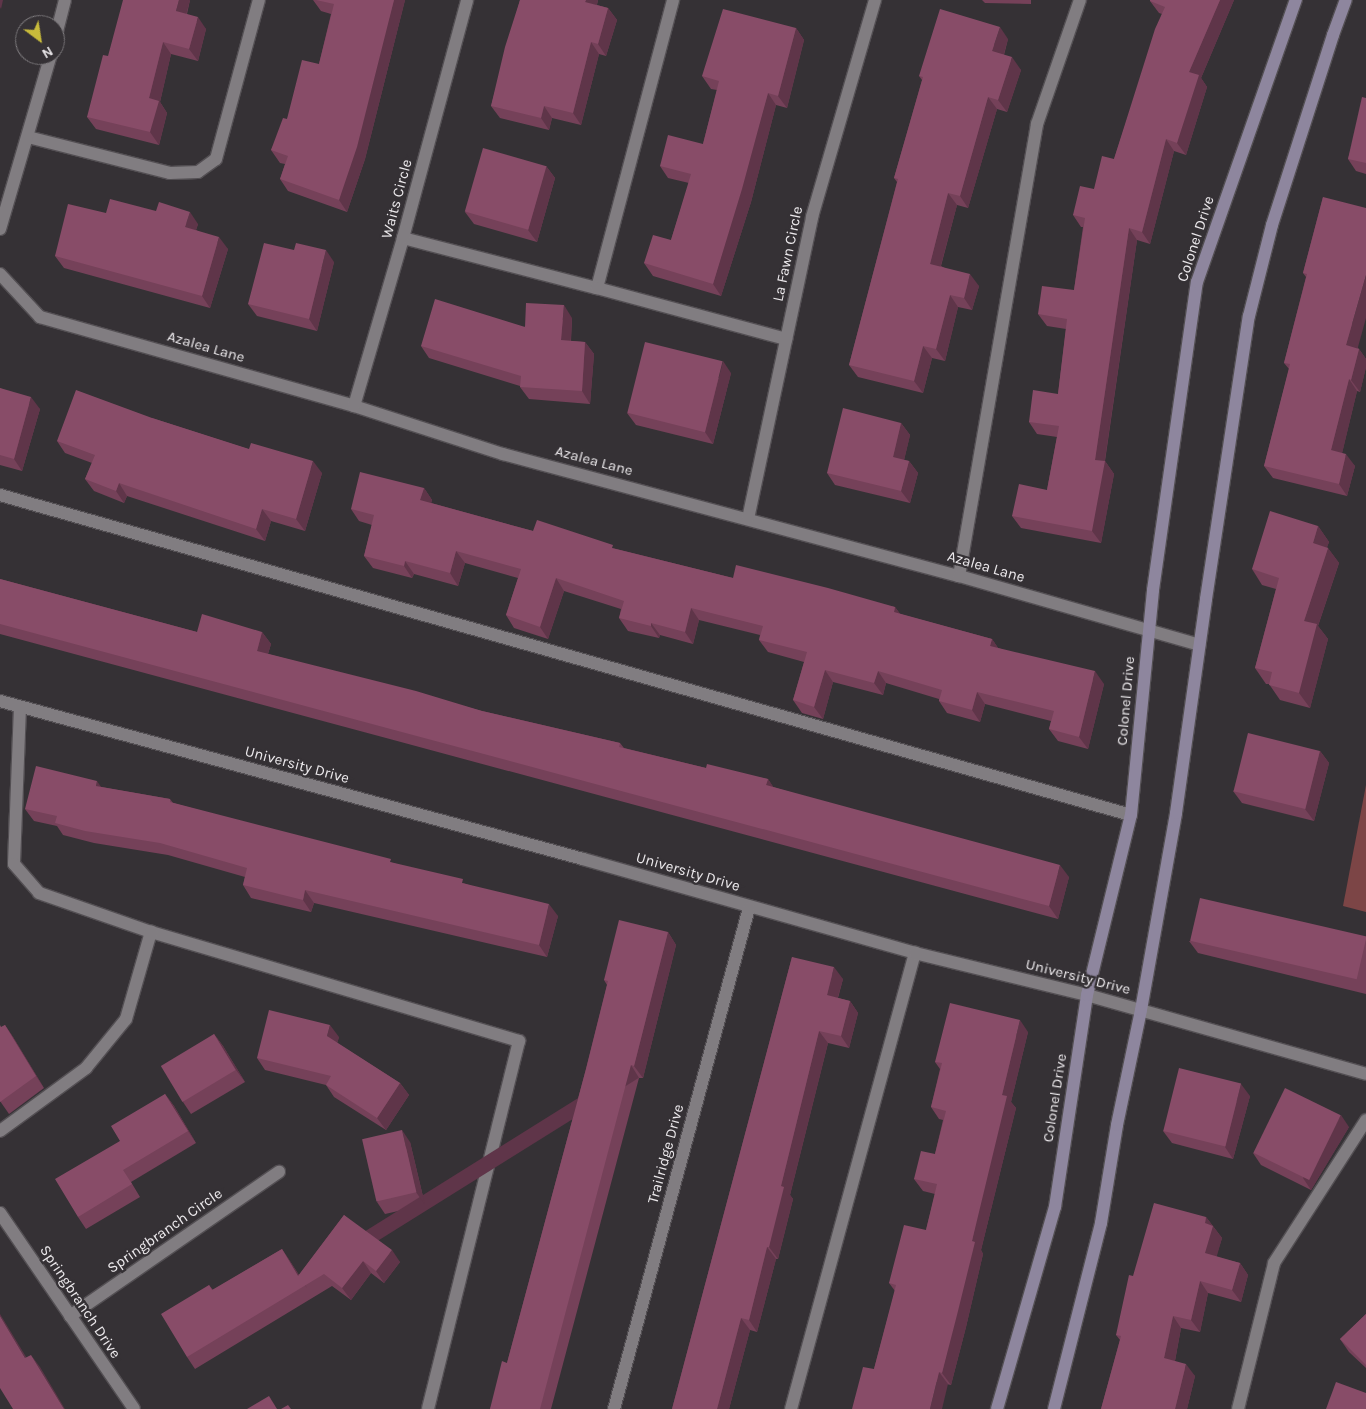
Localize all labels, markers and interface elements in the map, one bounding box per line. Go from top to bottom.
north arrow [15,15,65,65]
text: N [39,43,56,62]
street label: Waits Circle [378,157,416,241]
street label: Colonel Drive [1174,194,1218,284]
street label: La Fawn Circle [769,205,807,303]
street label: Azalea Lane [165,327,247,367]
street label: Azalea Lane [553,442,635,480]
street label: Azalea Lane [945,547,1027,587]
street label: Colonel Drive [1113,656,1139,746]
street label: University Drive [243,742,351,788]
street label: University Drive [634,849,742,895]
street label: University Drive [1024,955,1132,999]
street label: Colonel Drive [1039,1052,1071,1144]
street label: Trailridge Drive [644,1102,688,1206]
street label: Springbranch Circle [104,1185,226,1277]
street label: Springbranch Drive [36,1242,124,1362]

